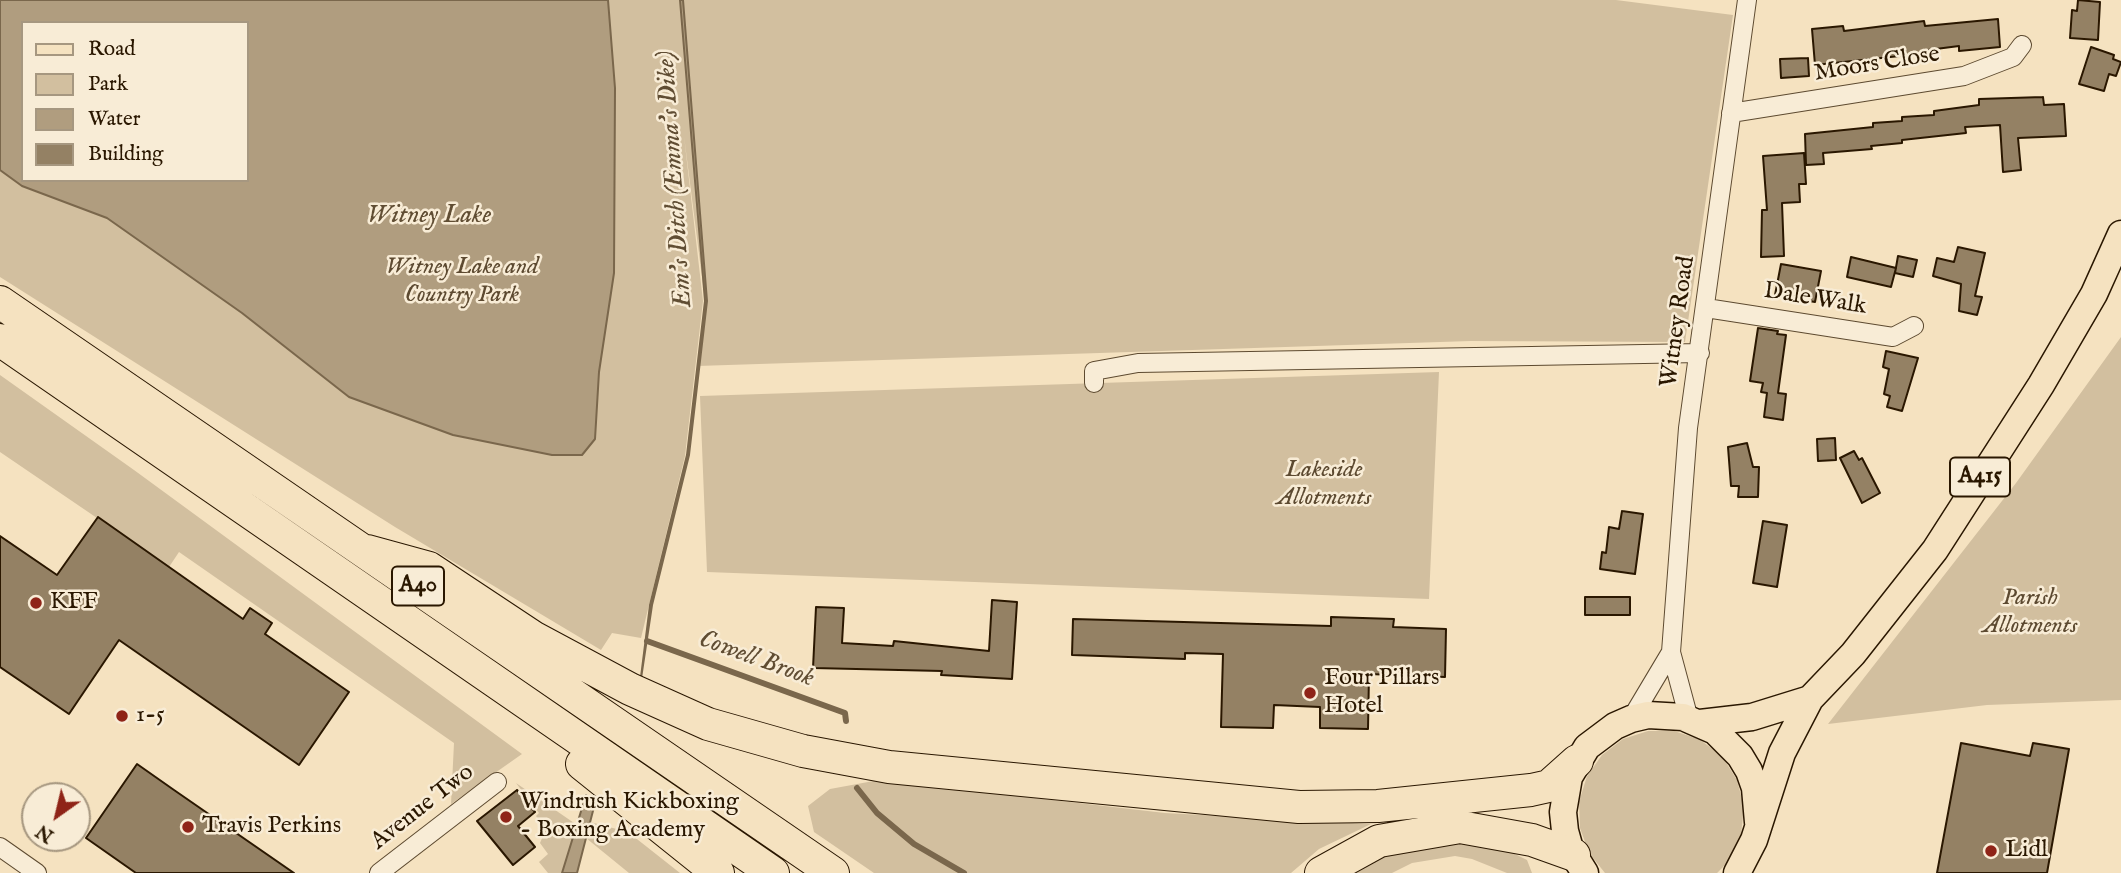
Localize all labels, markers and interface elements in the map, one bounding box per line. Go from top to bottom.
legend [21,21,248,182]
text: Road [88,36,135,63]
street label: Moors Close [1812,41,1942,89]
water label: Em's Ditch (Emma's Dike) [651,49,701,309]
text: Park [88,71,128,98]
text: Water [88,106,140,133]
text: Building [88,141,163,168]
water label: Witney Lake [367,201,491,233]
park label: Witney Lake and Country Park [385,254,539,310]
street label: Witney Road [1656,254,1702,390]
street label: Dale Walk [1762,278,1868,322]
park label: Lakeside Allotments [1277,457,1371,513]
road number: A415 [1950,457,2010,496]
road number: A40 [392,566,444,606]
park label: Parish Allotments [1983,585,2077,641]
place label: KFF [50,589,98,617]
marker: KFF [28,595,44,611]
water label: Cowell Brook [694,625,818,695]
place label: Four Pillars Hotel [1324,665,1439,721]
marker: Four Pillars Hotel [1302,685,1318,701]
place label: 1-5 [136,702,165,730]
marker: 1-5 [114,708,130,724]
street label: Avenue Two [366,759,480,857]
north arrow [21,782,91,852]
place label: Windrush Kickboxing - Boxing Academy [520,789,739,845]
marker: Windrush Kickboxing - Boxing Academy [498,809,514,825]
place label: Travis Perkins [202,813,341,841]
text: N [32,818,59,847]
marker: Travis Perkins [180,819,196,835]
place label: Lidl [2005,837,2048,865]
marker: Lidl [1983,843,1999,859]

